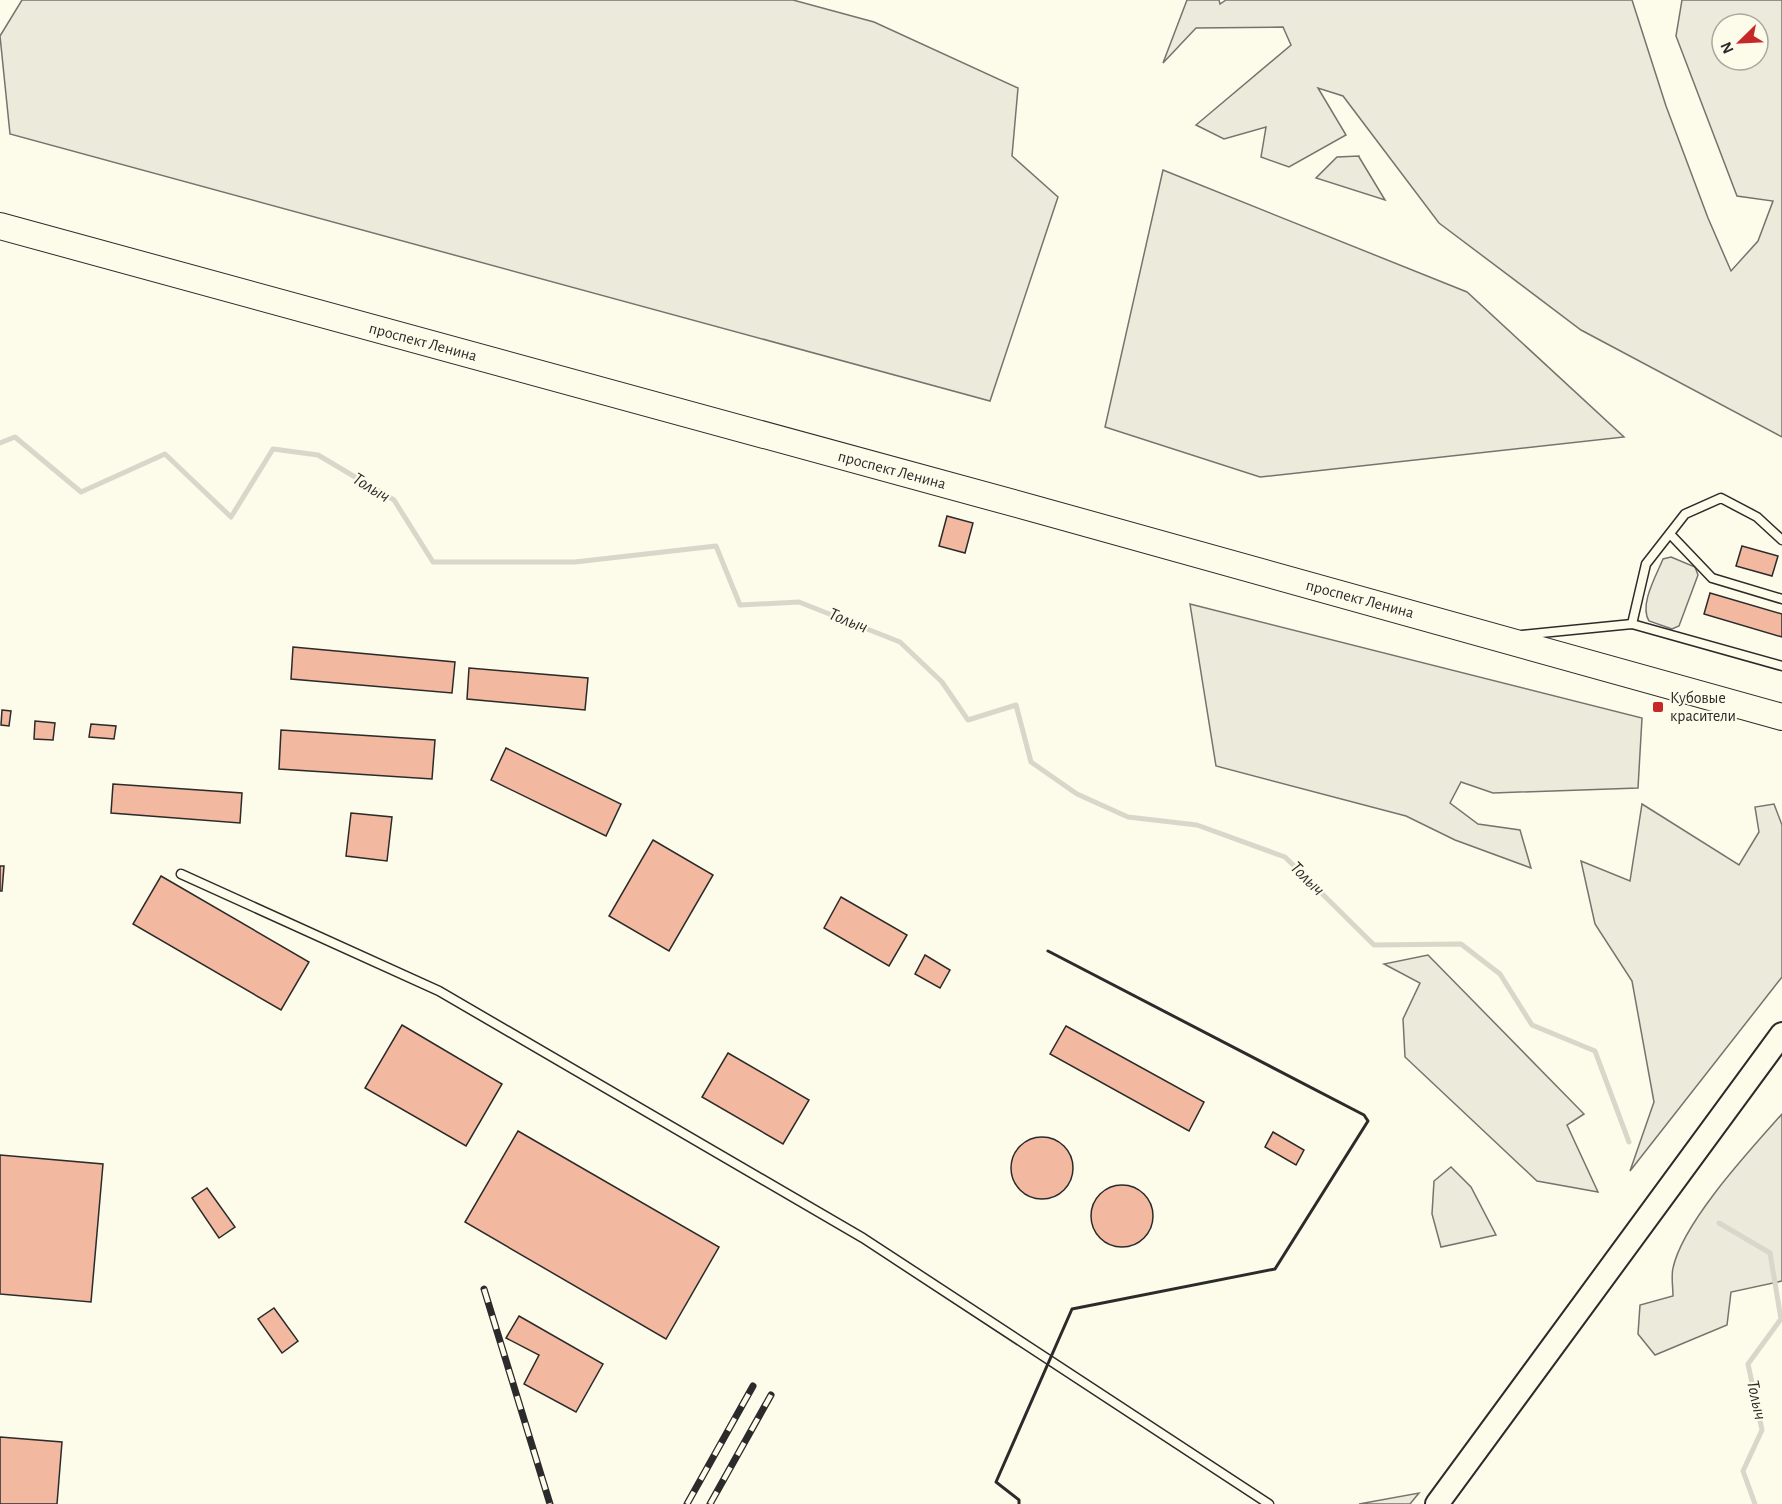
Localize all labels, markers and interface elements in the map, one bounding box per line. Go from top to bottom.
north arrow [1710,12,1770,72]
text: N [1718,39,1737,56]
street label: проспект Ленина [367,320,479,364]
street label: проспект Ленина [836,448,948,492]
water label: Толыч [349,470,393,506]
street label: проспект Ленина [1304,577,1416,621]
water label: Толыч [826,605,870,637]
place label: Кубовые красители [1670,690,1736,724]
marker: Кубовые красители [1651,700,1665,714]
water label: Толыч [1286,858,1328,900]
water label: Толыч [1743,1378,1769,1422]

